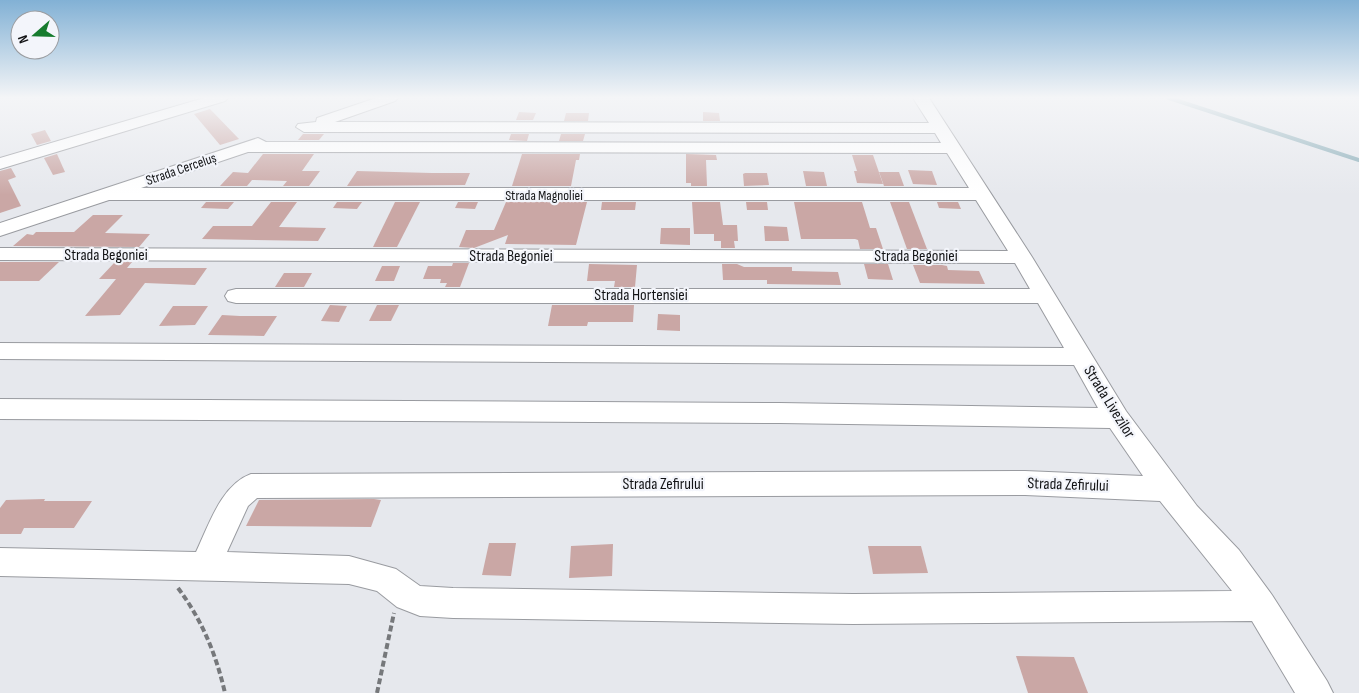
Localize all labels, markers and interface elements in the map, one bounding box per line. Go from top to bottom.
north arrow [10,10,60,60]
text: N [14,33,33,46]
street label: Strada Cerceluș [143,149,219,189]
street label: Strada Magnoliei [505,187,583,204]
street label: Strada Begoniei [64,246,148,265]
street label: Strada Begoniei [469,247,553,266]
street label: Strada Begoniei [874,247,958,266]
street label: Strada Hortensiei [594,286,688,305]
street label: Strada Livezilor [1079,362,1139,442]
street label: Strada Zefirului [1027,474,1109,496]
street label: Strada Zefirului [622,475,704,494]

